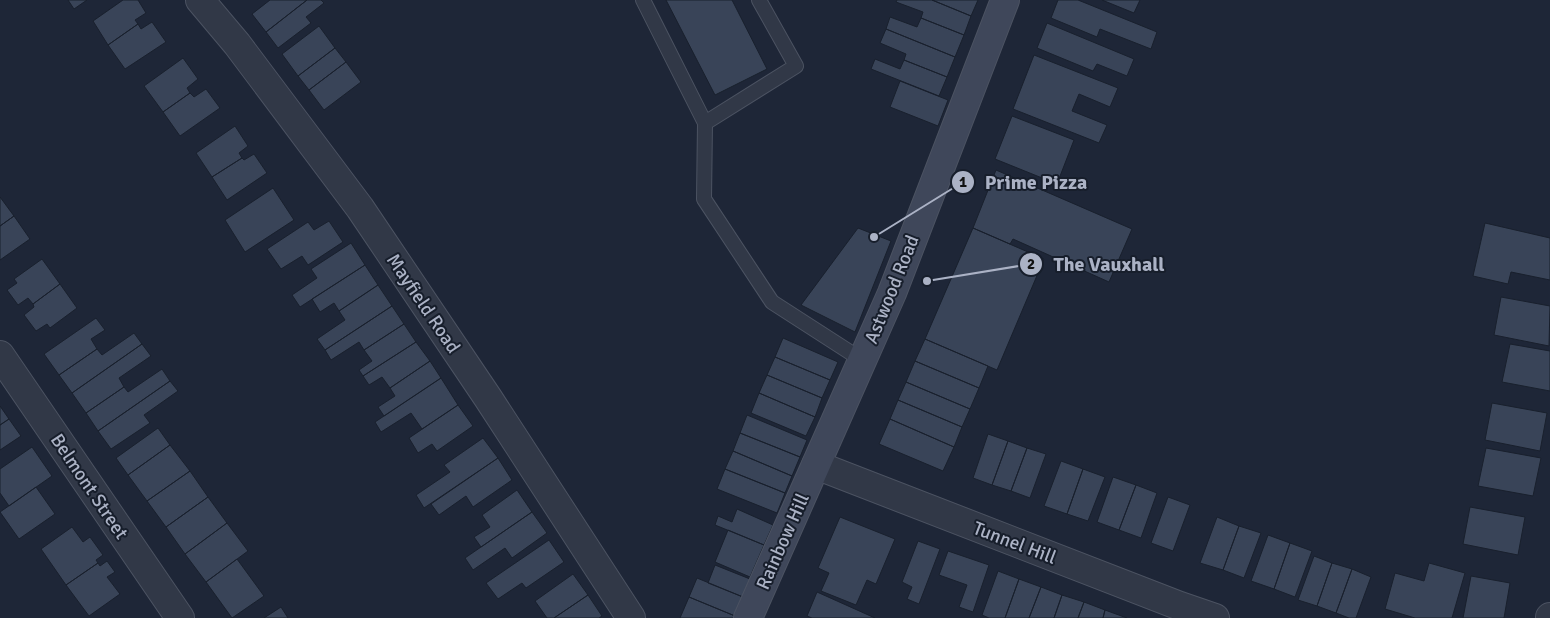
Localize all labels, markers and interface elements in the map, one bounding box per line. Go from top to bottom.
callout: Prime Pizza [950,164,1097,199]
text: Prime Pizza [985,170,1087,195]
text: 1 [959,173,967,191]
street label: Astwood Road [859,232,925,347]
callout: The Vauxhall [1018,247,1174,282]
street label: Mayfield Road [381,249,465,358]
text: The Vauxhall [1053,252,1165,277]
text: 2 [1027,255,1035,273]
street label: Belmont Street [45,429,134,544]
street label: Rainbow Hill [751,489,815,593]
street label: Tunnel Hill [970,516,1060,570]

